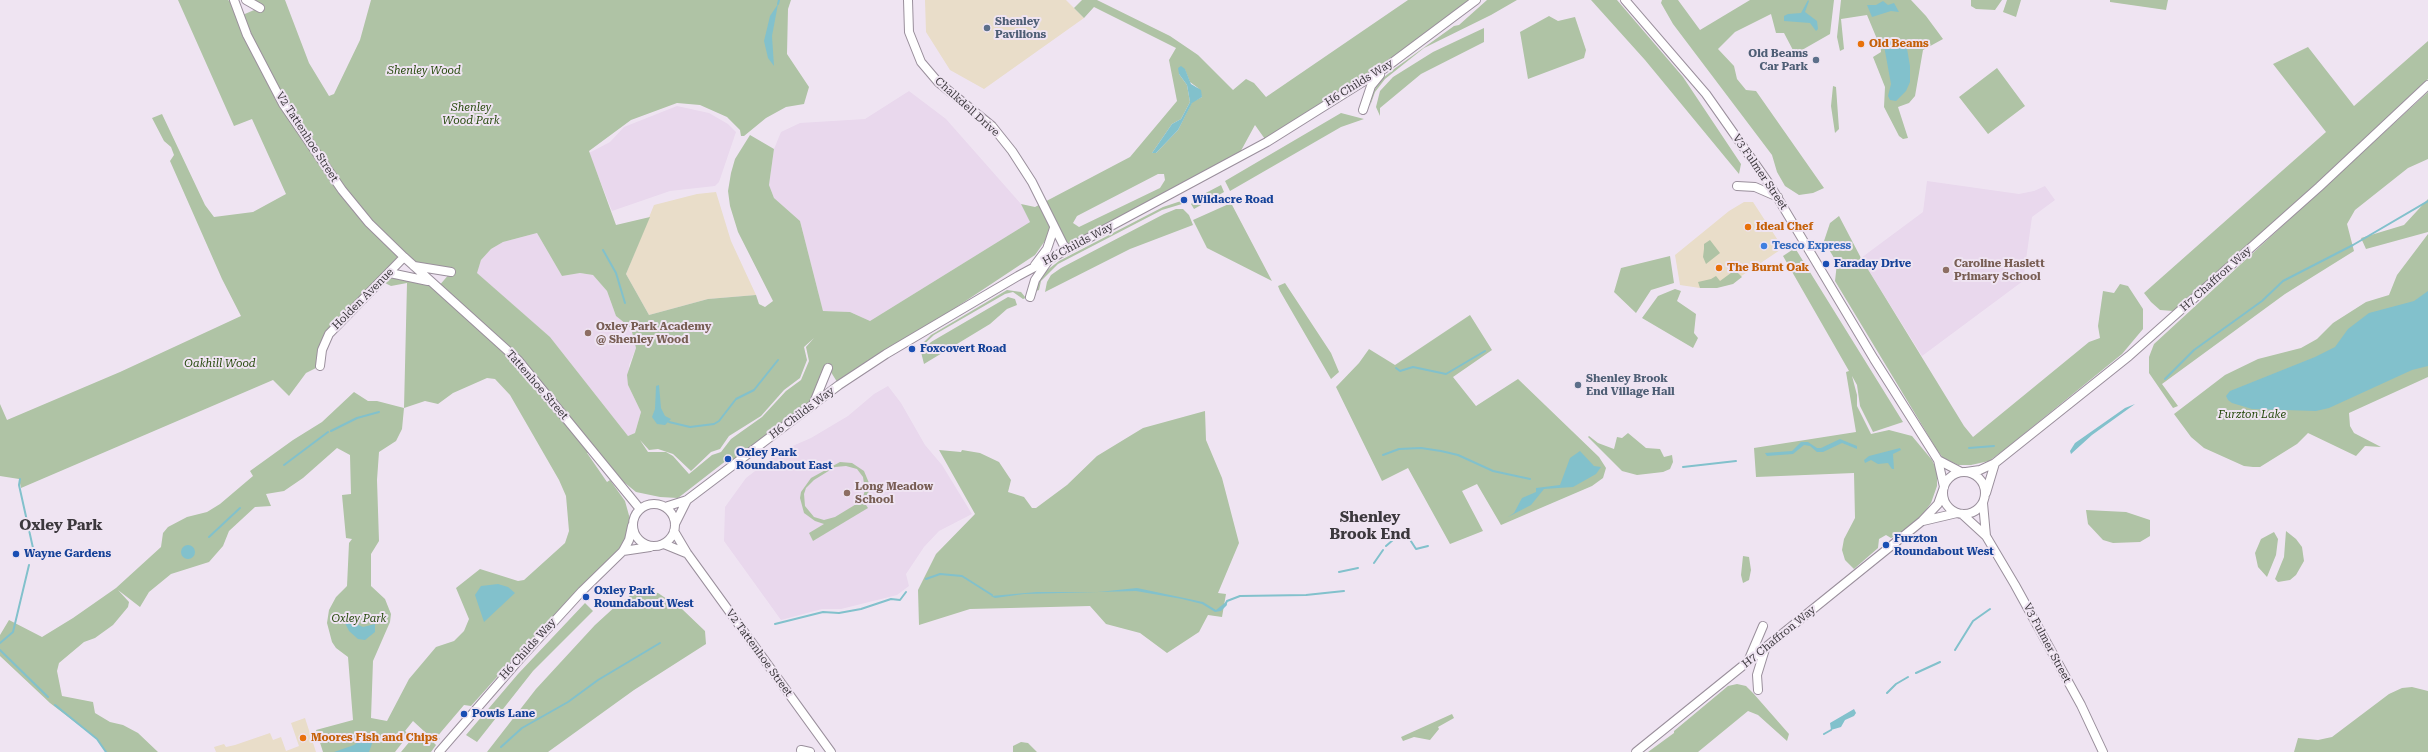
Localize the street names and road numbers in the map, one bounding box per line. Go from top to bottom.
street label: H6 Childs Way [1322,57,1396,109]
street label: Chalkdell Drive [932,75,1002,139]
street label: V2 Tattenhoe Street [273,90,341,184]
street label: V3 Fulmer Street [1730,132,1790,212]
street label: H6 Childs Way [1040,220,1116,268]
street label: H7 Chaffron Way [2178,244,2254,314]
street label: Holden Avenue [329,265,397,333]
street label: Tattenhoe Street [503,348,571,422]
street label: H6 Childs Way [767,384,837,442]
street label: V3 Fulmer Street [2020,601,2074,685]
street label: H7 Chaffron Way [1740,603,1818,671]
street label: V2 Tattenhoe Street [723,607,795,699]
street label: H6 Childs Way [497,616,559,682]

